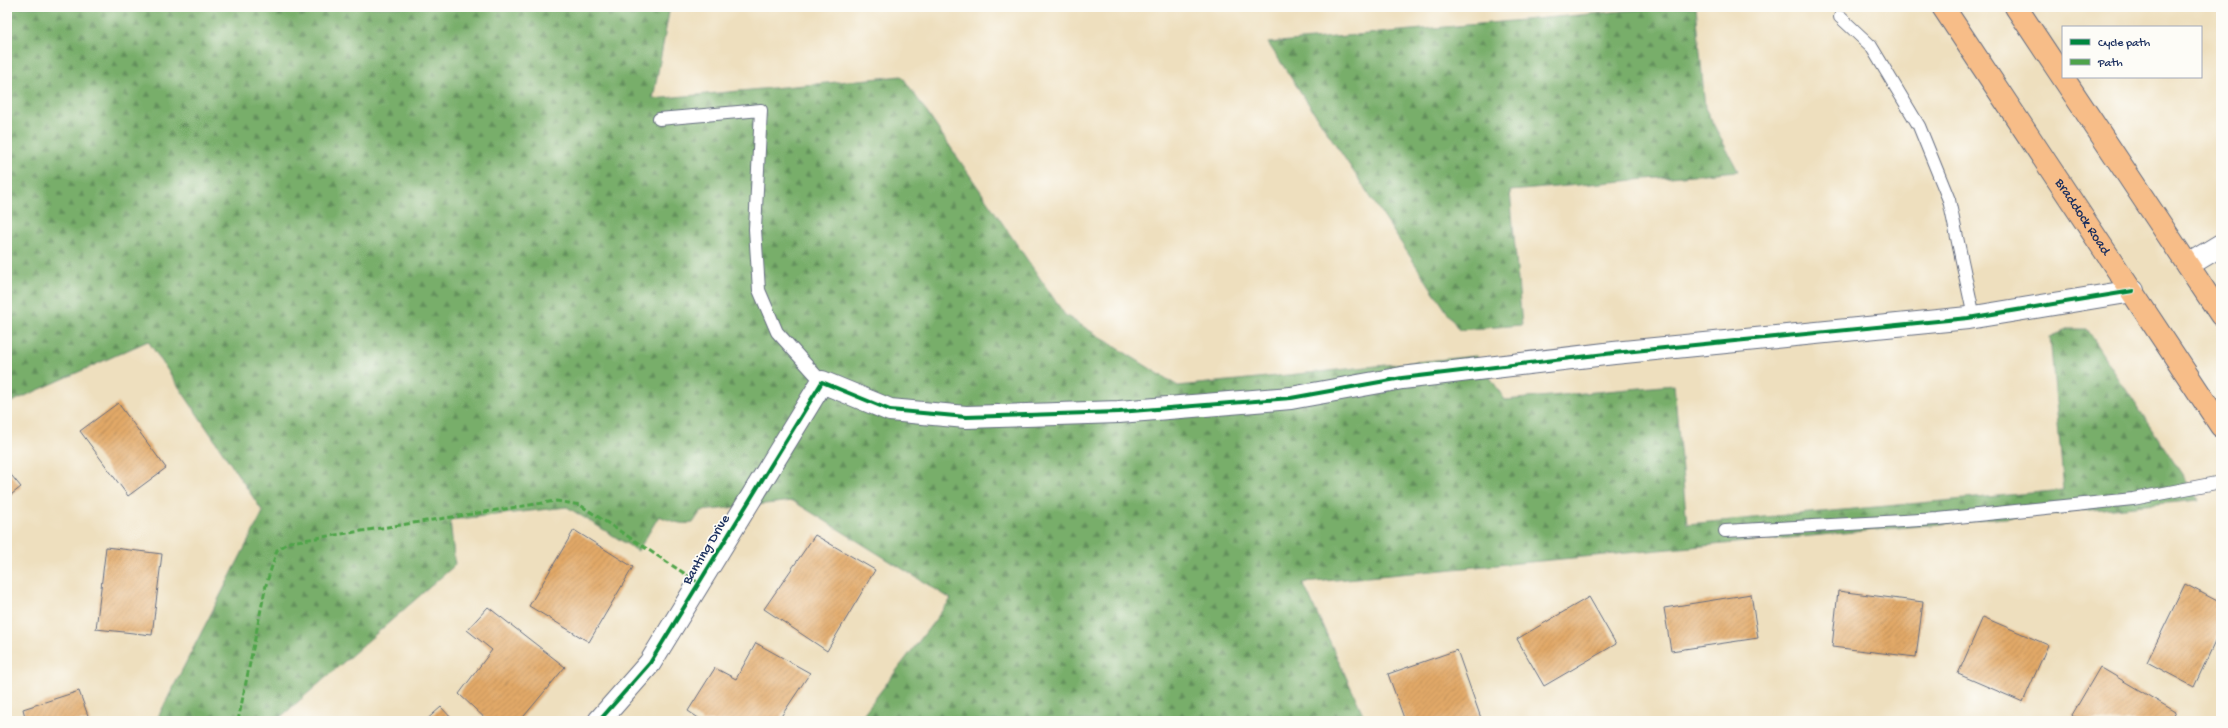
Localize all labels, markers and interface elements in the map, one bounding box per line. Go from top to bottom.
legend [2062,26,2202,78]
text: Cycle path [2098,37,2151,51]
text: Path [2097,57,2123,71]
street label: Braddock Road [2050,175,2115,260]
street label: Banting Drive [679,511,735,589]

